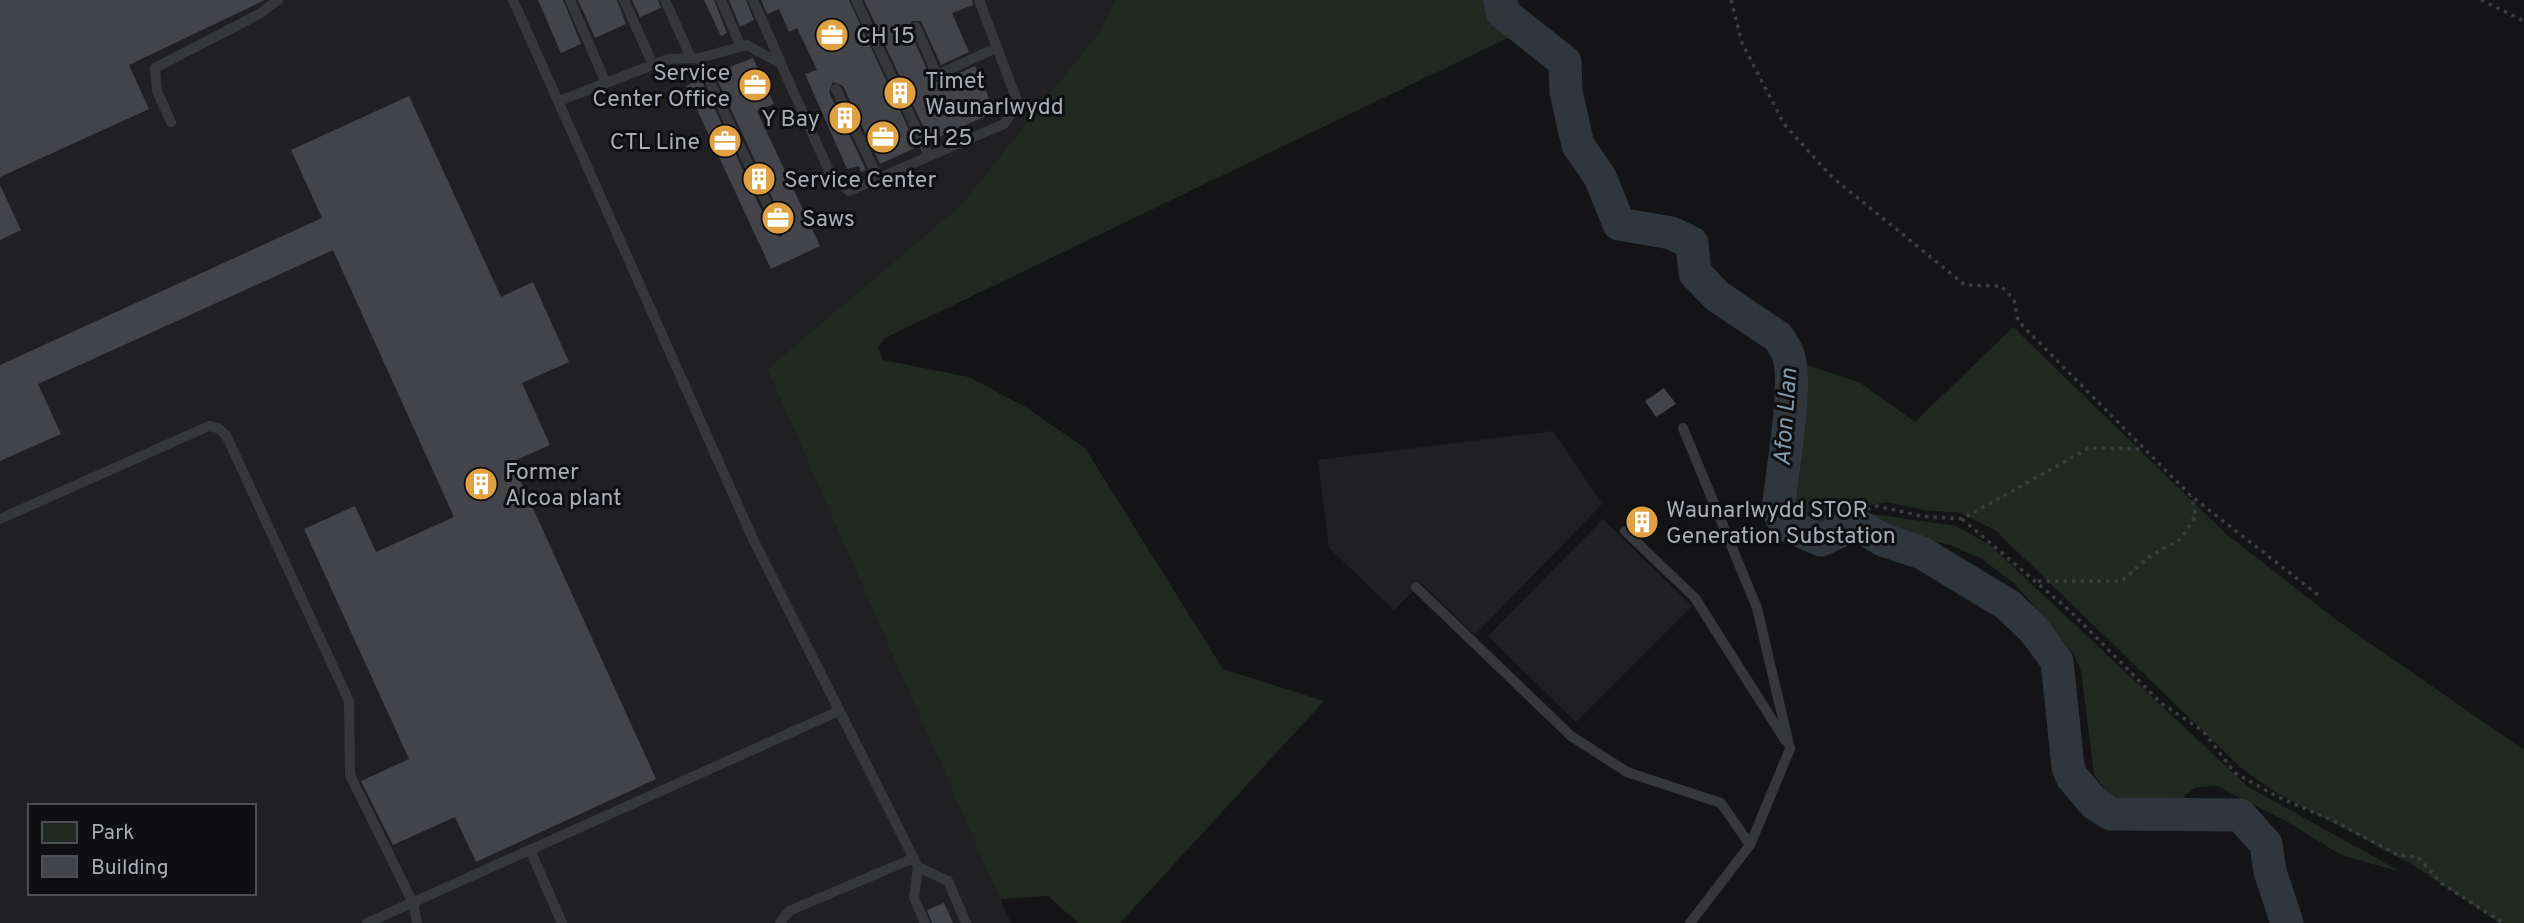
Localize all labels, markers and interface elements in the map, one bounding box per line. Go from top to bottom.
office icon: CH 15 [813,16,851,54]
place label: CH 15 [856,23,915,52]
place label: Service Center Office [592,60,730,115]
office icon: Service Center Office [736,66,774,104]
place label: Timet Waunarlwydd [925,68,1064,123]
building icon: Timet Waunarlwydd [881,74,919,112]
building icon: Y Bay [826,99,864,137]
place label: Y Bay [761,106,820,135]
office icon: CH 25 [864,118,902,156]
office icon: CTL Line [706,122,744,160]
place label: CH 25 [908,125,973,154]
place label: CTL Line [610,129,700,158]
building icon: Service Center [740,160,778,198]
place label: Service Center [784,167,936,196]
office icon: Saws [759,199,797,237]
place label: Saws [802,206,855,235]
water label: Afon Llan [1769,367,1805,467]
place label: Former Alcoa plant [505,459,622,514]
building icon: Former Alcoa plant [462,465,500,503]
place label: Waunarlwydd STOR Generation Substation [1666,497,1896,552]
building icon: Waunarlwydd STOR Generation Substation [1623,503,1661,541]
legend [28,804,256,895]
text: Park [91,820,134,847]
text: Building [91,855,169,882]

